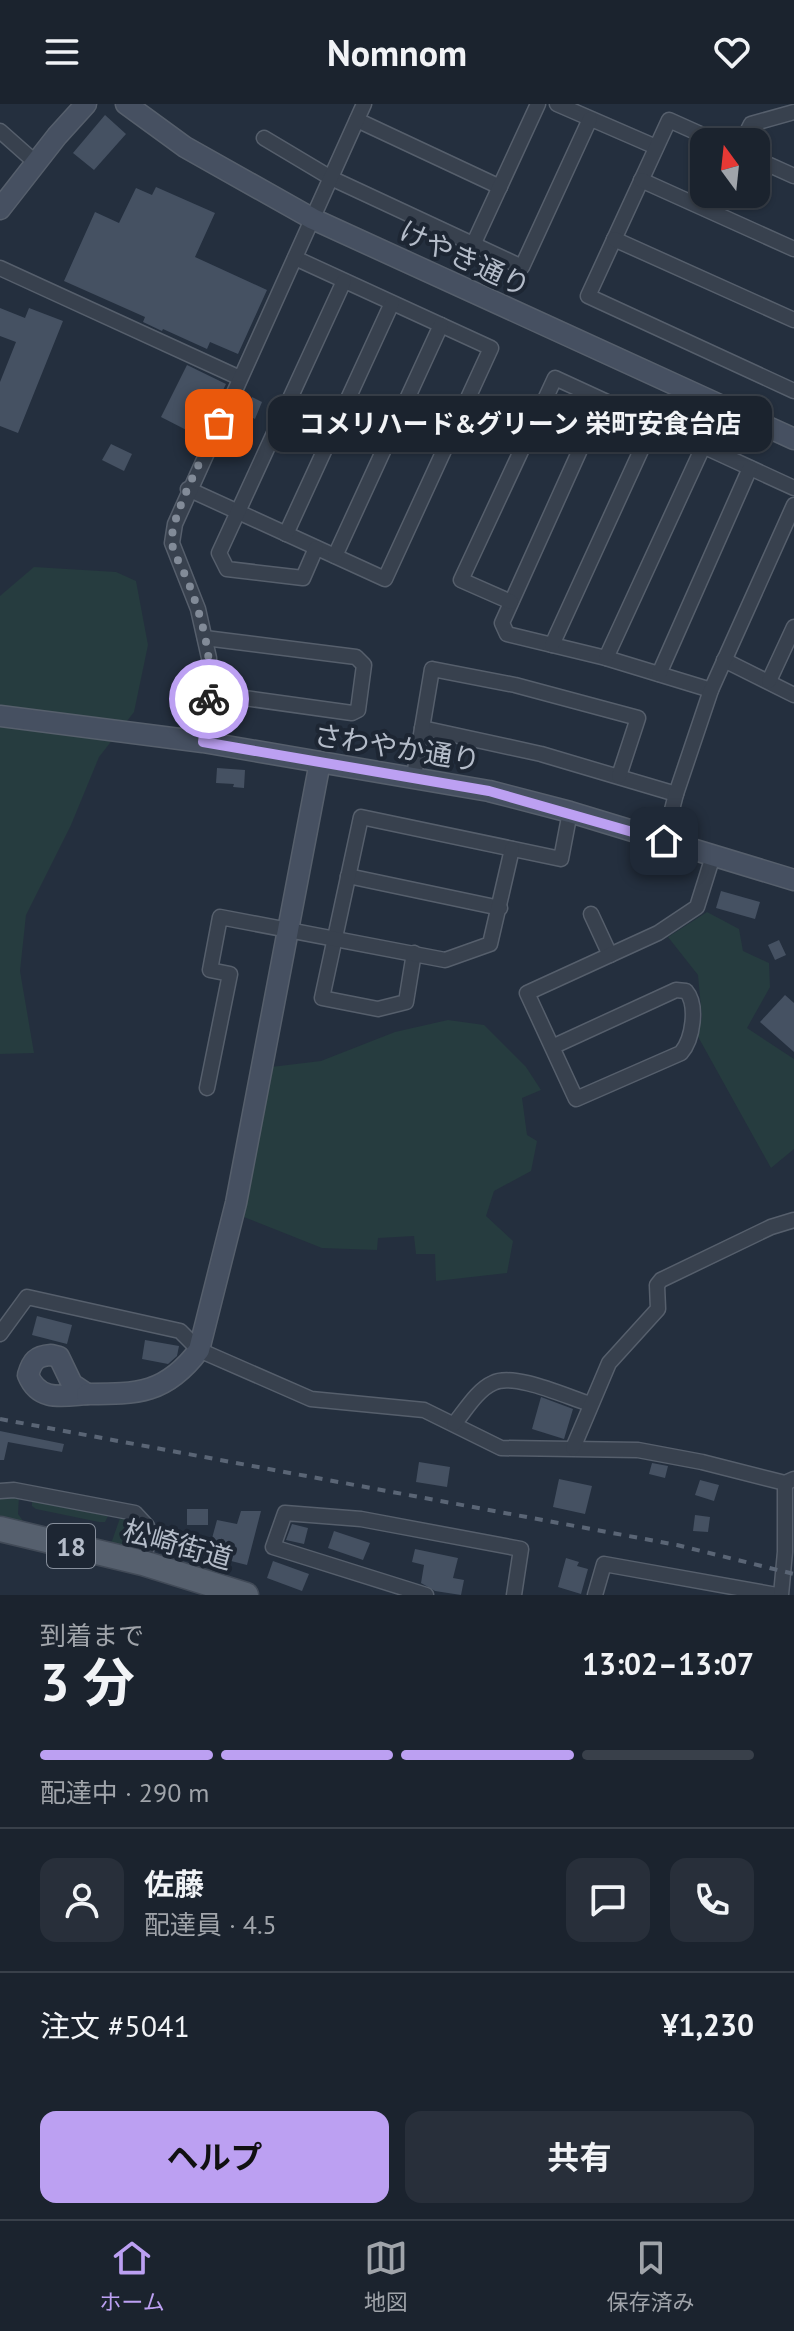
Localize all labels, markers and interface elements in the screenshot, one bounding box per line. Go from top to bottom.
text: Nomnom [327,29,467,76]
icon: menu [40,30,84,74]
icon: heart [710,30,754,74]
north arrow [690,128,770,208]
map controls [690,128,770,208]
street label: けやき通り [394,212,536,304]
pin [185,389,253,457]
callout: コメリハード&グリーン 栄町安食台店 [267,395,771,451]
icon: bag [197,401,241,445]
text: コメリハード&グリーン 栄町安食台店 [299,407,741,440]
courier [169,659,249,739]
icon: bike [187,677,231,721]
street label: さわやか通り [311,716,483,778]
pin [630,807,698,875]
icon: home [642,819,686,863]
street label: 松崎街道 [119,1511,237,1577]
road number: 18 [47,1524,95,1568]
text: 到着まで [40,1619,144,1652]
text: 13:02–13:07 [582,1644,754,1683]
text: 3 分 [40,1648,135,1715]
text: 配達中 · 290 m [40,1776,209,1809]
button: person [40,1858,124,1942]
button: chat [566,1858,650,1942]
button: phone [670,1858,754,1942]
text: 佐藤 [144,1864,204,1903]
text: 配達員 · 4.5 [144,1908,277,1941]
text: ¥1,230 [661,2005,754,2044]
text: 注文 #5041 [40,2006,190,2045]
button: ヘルプ [40,2111,389,2203]
button: 共有 [405,2111,754,2203]
tab: ホーム [99,2236,165,2316]
tab: 地図 [364,2236,408,2316]
tab: 保存済み [607,2236,695,2316]

